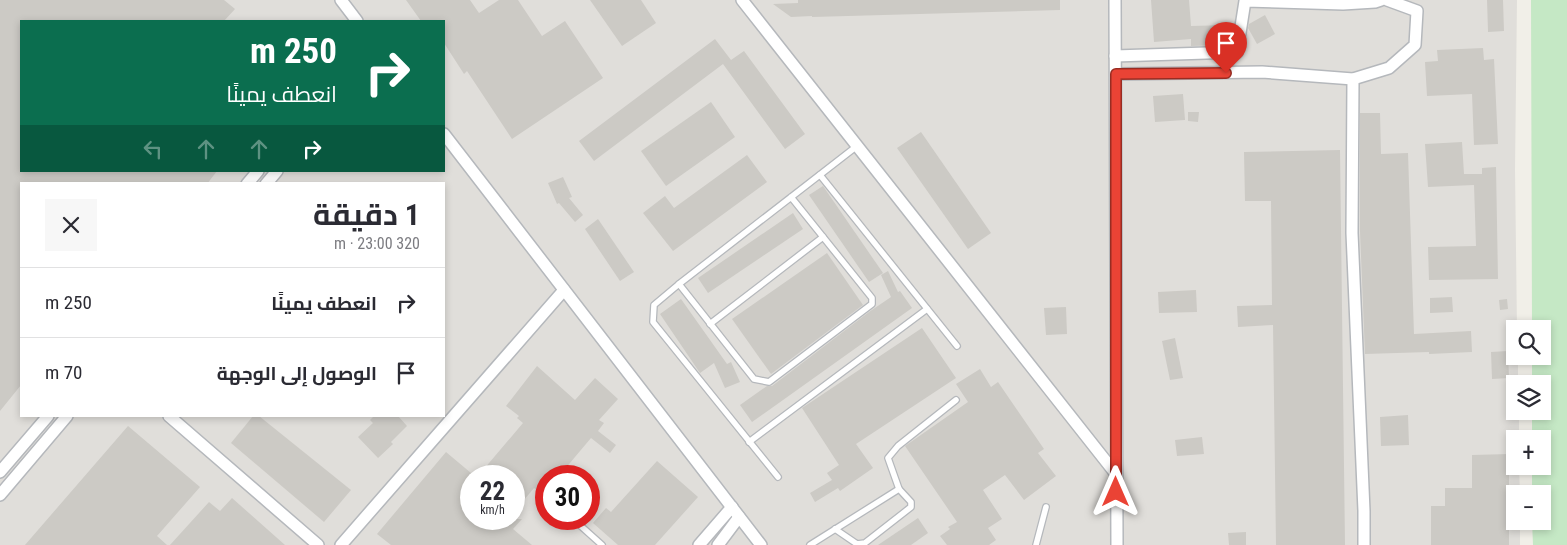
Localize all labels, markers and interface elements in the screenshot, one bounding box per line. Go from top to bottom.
pin [1205,22,1247,73]
icon: arrive [1212,29,1240,57]
text: 250 m [250,31,337,72]
icon: right [355,40,420,105]
text: انعطف يمينًا [226,82,337,107]
icon: left [139,135,167,163]
icon: ahead [192,135,220,163]
icon: ahead [245,135,273,163]
icon: right [298,135,326,163]
text: 1 دقيقة [313,197,420,232]
button: close [45,199,97,251]
text: 320 m · 23:00 [334,234,420,253]
icon: right [392,289,420,317]
text: 250 m [45,291,92,314]
text: انعطف يمينًا [271,292,377,315]
map controls [1506,320,1551,530]
button: search [1506,320,1551,365]
icon: arrive [392,359,420,387]
text: 70 m [45,361,82,384]
text: الوصول إلى الوجهة [217,362,377,385]
button: layers [1506,375,1551,420]
button: + [1506,430,1551,475]
speed limit sign: 30 [535,465,600,530]
position arrow [1089,465,1141,517]
text: 22 [480,477,505,506]
button: − [1506,485,1551,530]
text: km/h [480,503,505,517]

